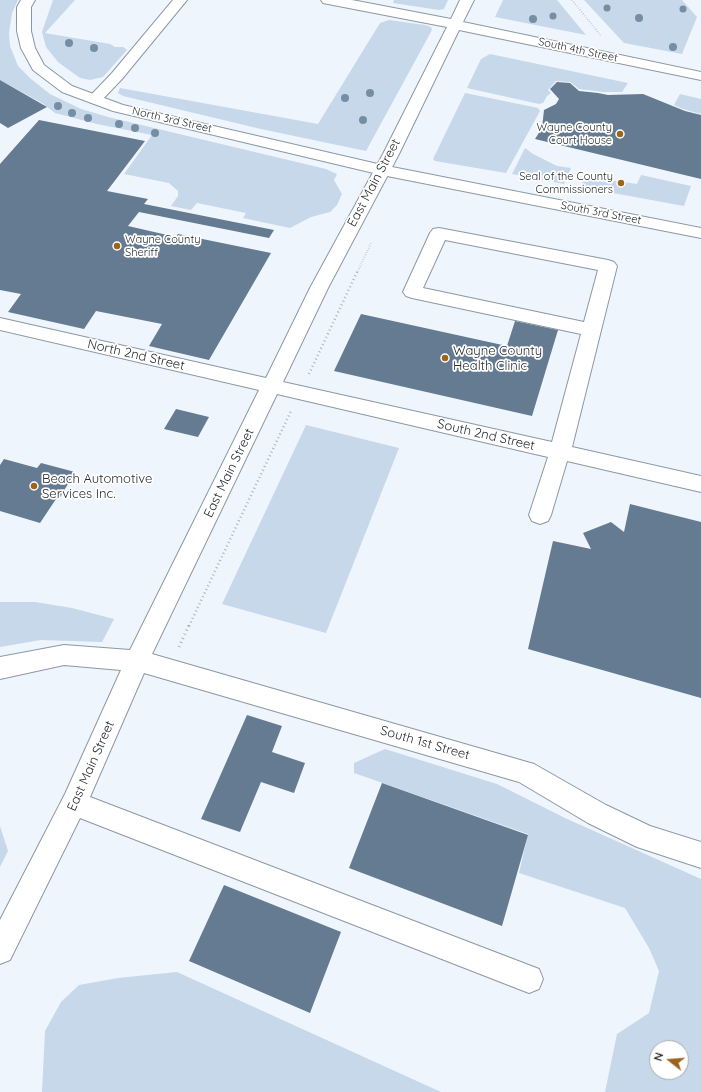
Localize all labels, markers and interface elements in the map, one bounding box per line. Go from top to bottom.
street label: South 4th Street [537,35,619,65]
street label: North 3rd Street [131,104,213,136]
place label: Wayne County Court House [537,121,612,147]
marker: Wayne County Court House [615,129,625,139]
street label: East Main Street [344,136,404,230]
place label: Seal of the County Commissioners [519,170,613,196]
marker: Seal of the County Commissioners [616,178,626,188]
street label: South 3rd Street [560,199,642,227]
place label: Wayne County Sheriff [125,233,200,259]
marker: Wayne County Sheriff [112,241,122,251]
street label: North 2nd Street [86,336,186,374]
place label: Wayne County Health Clinic [453,343,542,374]
marker: Wayne County Health Clinic [440,353,450,363]
street label: South 2nd Street [436,416,536,454]
street label: East Main Street [201,426,257,520]
place label: Beach Automotive Services Inc. [42,471,152,502]
marker: Beach Automotive Services Inc. [29,481,39,491]
street label: East Main Street [64,718,118,814]
street label: South 1st Street [378,723,472,763]
north arrow [649,1040,689,1080]
text: N [651,1051,666,1063]

